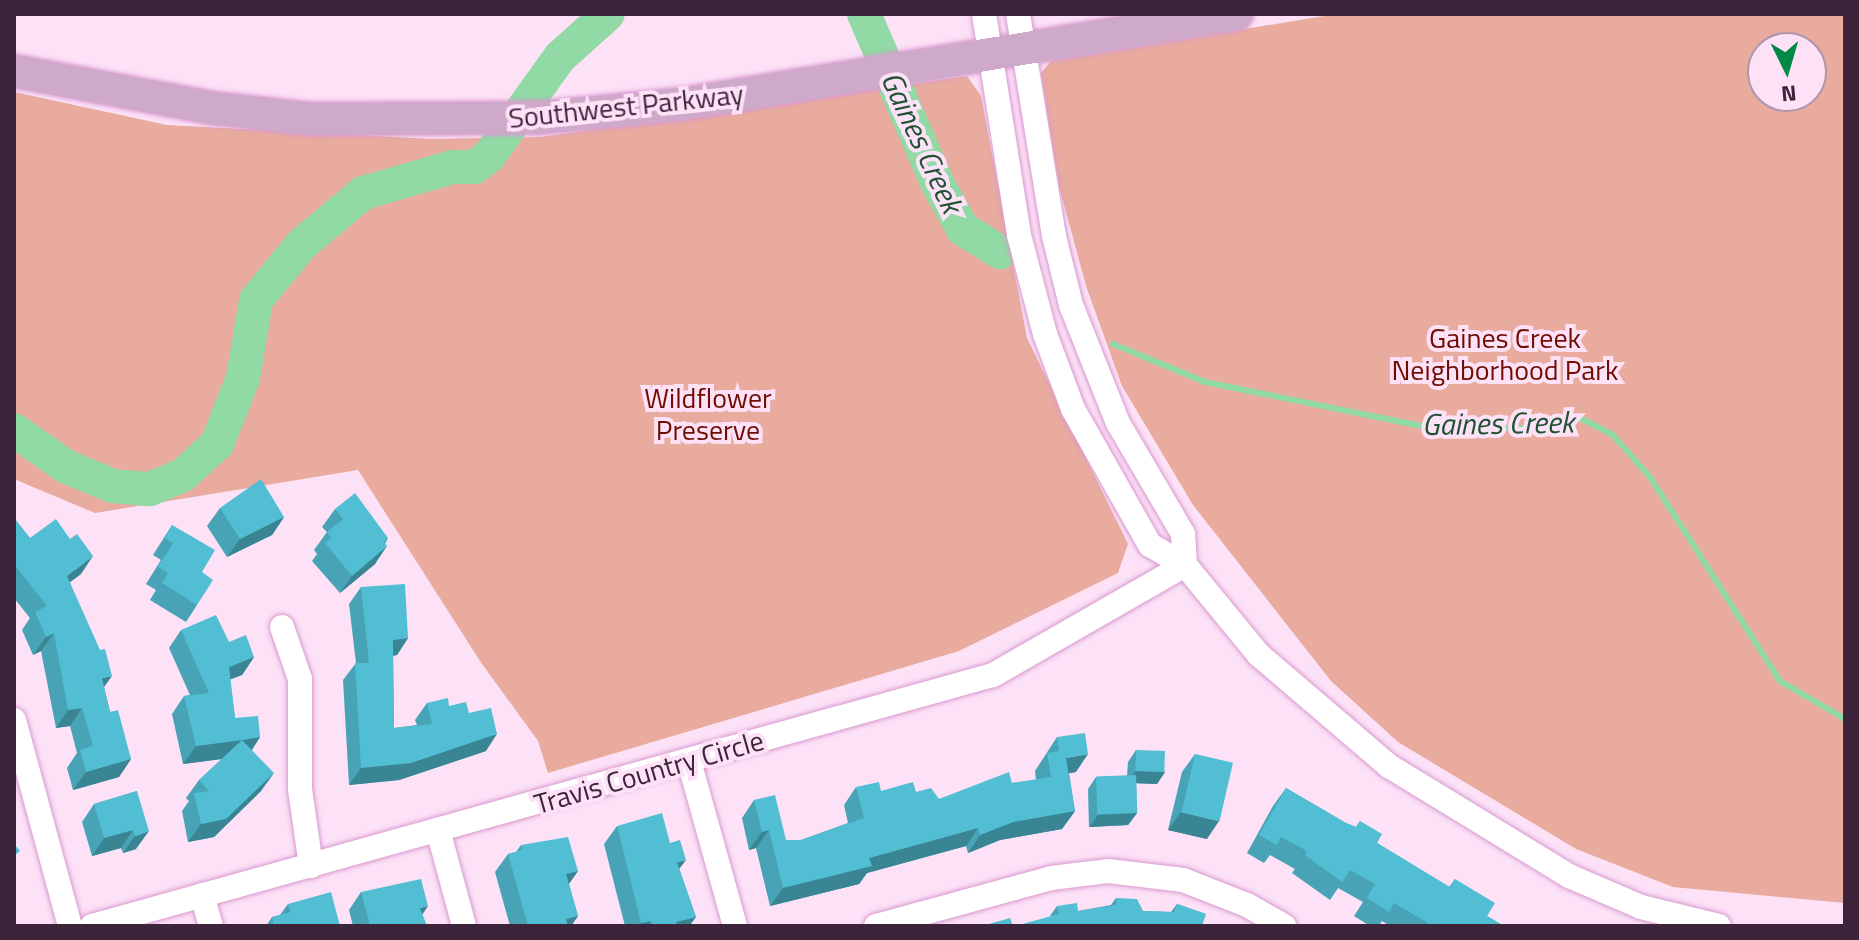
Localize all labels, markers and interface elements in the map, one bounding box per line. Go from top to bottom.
north arrow [1747,32,1827,112]
water label: Gaines Creek [874,66,970,218]
text: N [1780,76,1798,112]
street label: Southwest Parkway [507,77,745,135]
park label: Gaines Creek Neighborhood Park [1392,321,1618,387]
park label: Wildflower Preserve [644,381,772,447]
water label: Gaines Creek [1422,404,1574,442]
street label: Travis Country Circle [530,723,768,821]

